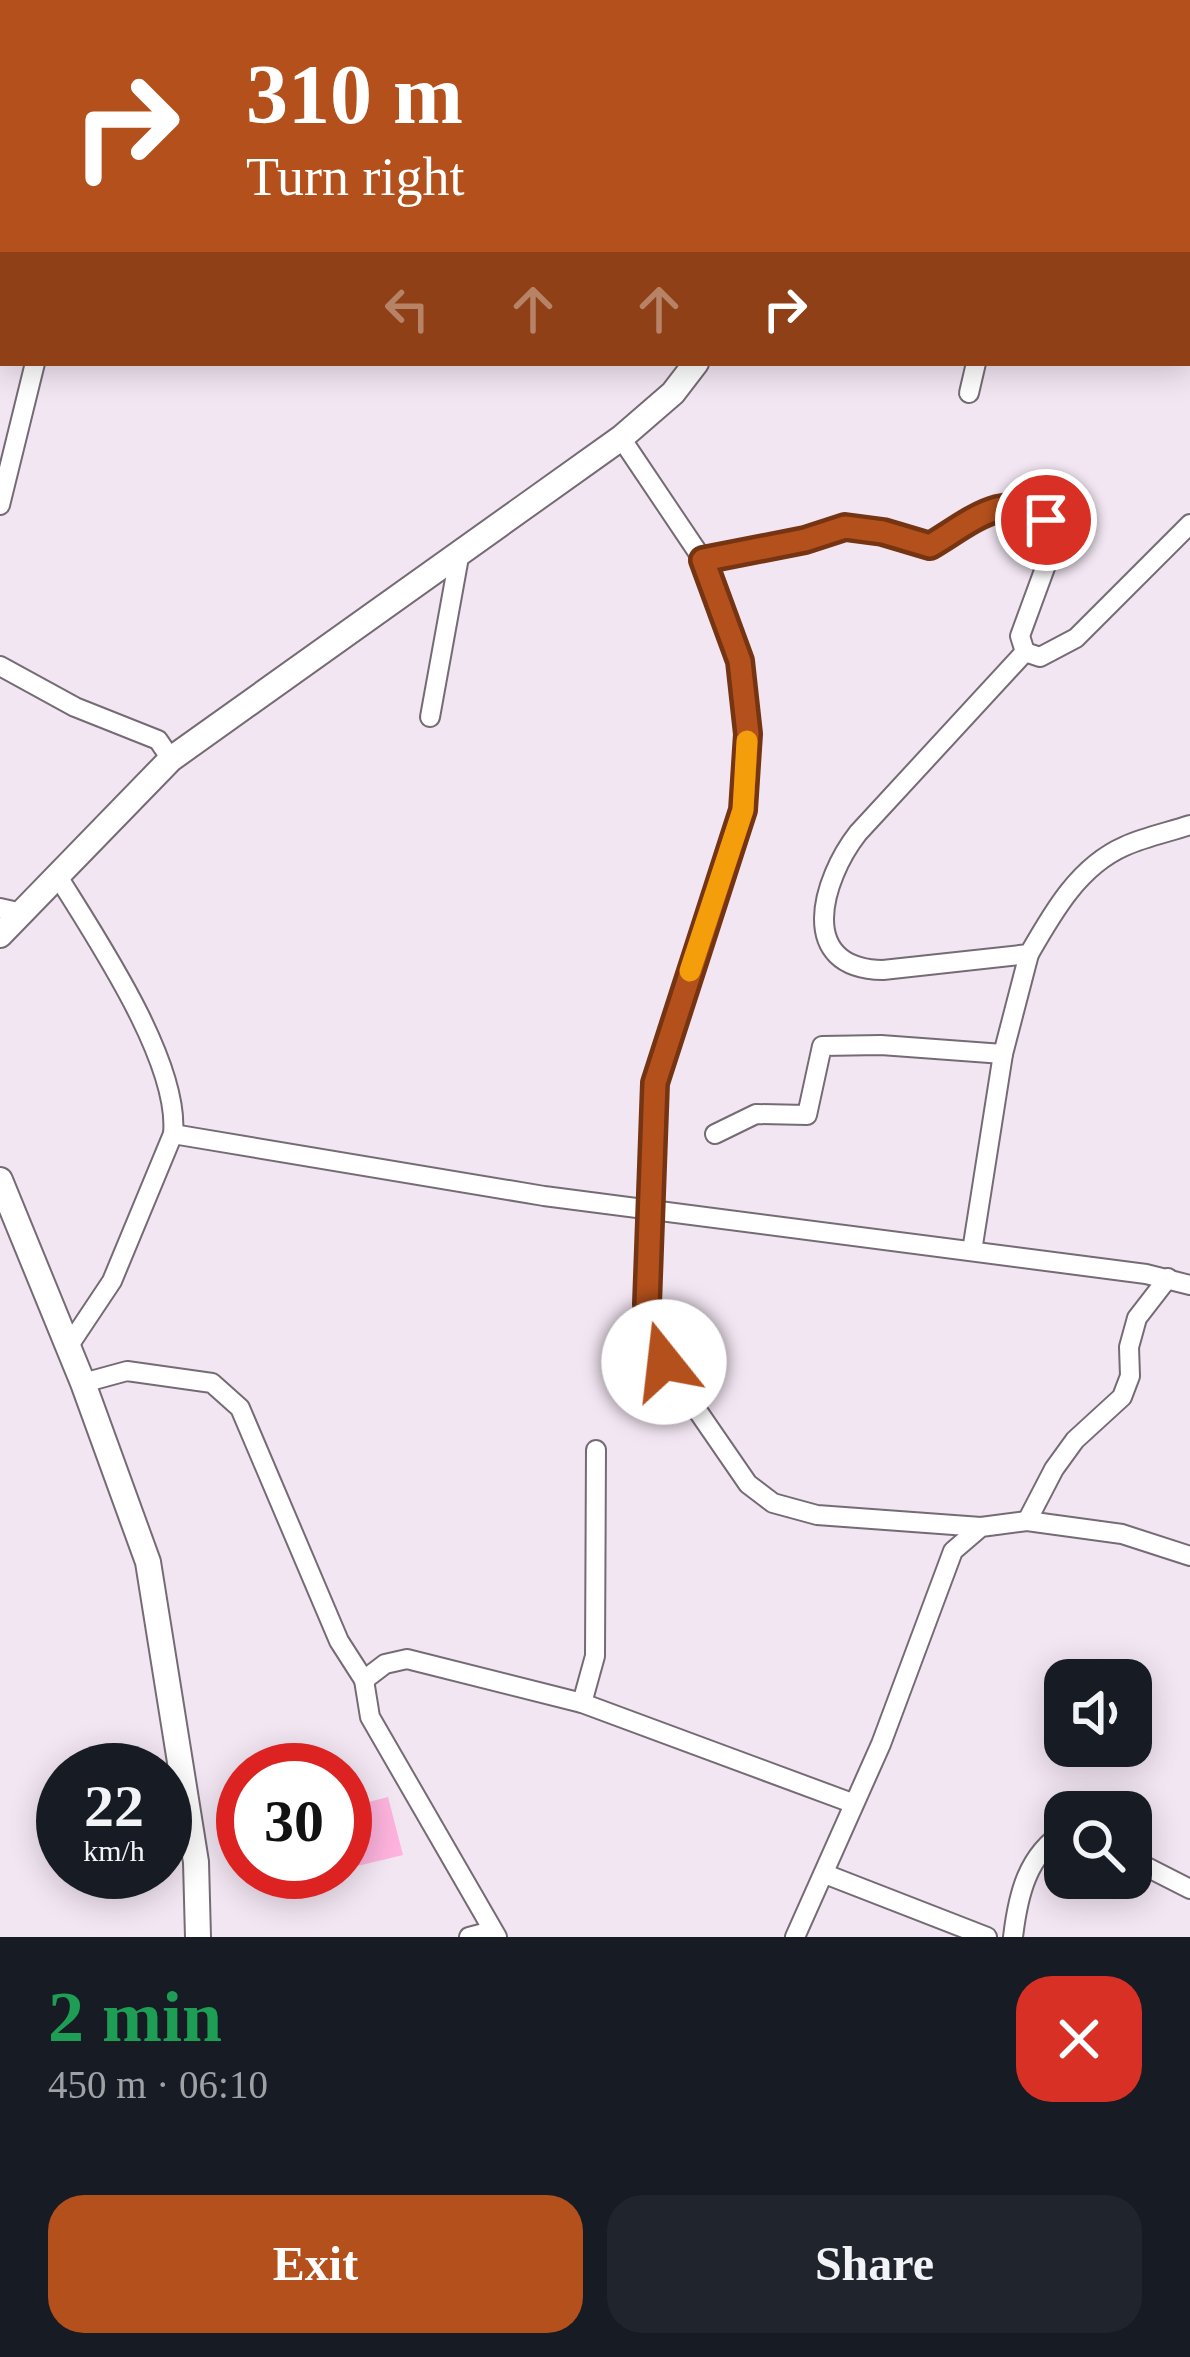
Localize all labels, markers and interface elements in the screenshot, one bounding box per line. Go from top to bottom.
icon: right [48,48,204,204]
text: 310 m [246,48,463,141]
text: Turn right [246,147,465,207]
icon: left [374,276,440,342]
icon: ahead [500,276,566,342]
icon: ahead [626,276,692,342]
icon: right [752,276,818,342]
pin [995,469,1097,571]
icon: arrive [1013,487,1079,553]
position arrow [601,1299,727,1425]
map controls [1044,1659,1152,1899]
button: sound [1044,1659,1152,1767]
speed limit sign: 30 [216,1743,372,1899]
text: 22 [84,1773,144,1839]
button: search [1044,1791,1152,1899]
text: km/h [83,1834,145,1867]
button: close [1016,1976,1142,2102]
text: 2 min [48,1977,222,2057]
text: 450 m · 06:10 [48,2063,268,2106]
button: Exit [48,2195,583,2333]
button: Share [607,2195,1142,2333]

